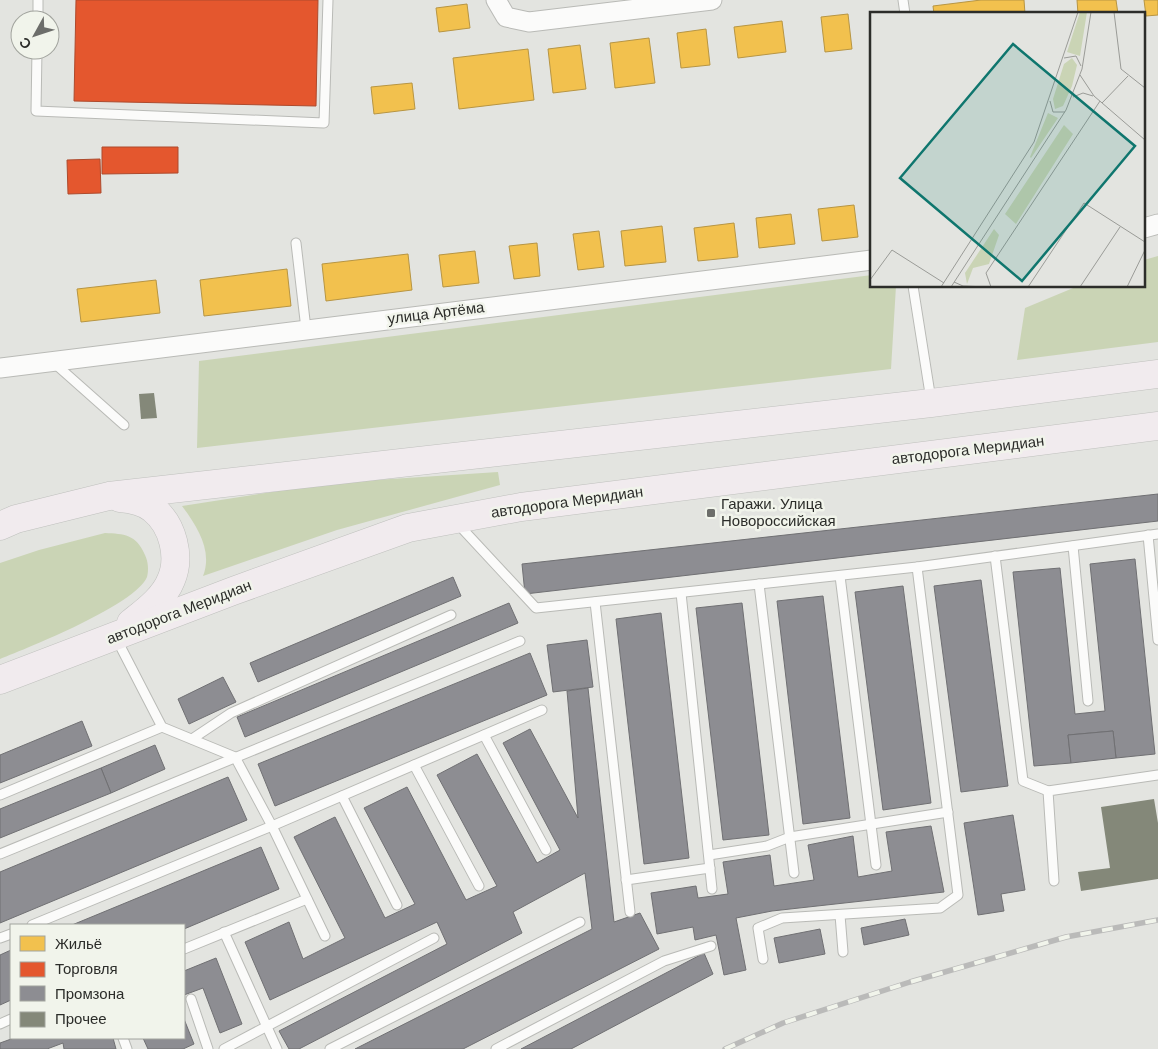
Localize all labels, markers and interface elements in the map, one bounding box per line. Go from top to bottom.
north arrow [10,10,60,60]
inset map [870,12,1146,288]
text: С [16,34,34,52]
street label: улица Артёма [387,298,486,327]
street label: автодорога Меридиан [891,432,1045,467]
street label: автодорога Меридиан [490,482,644,521]
place label: Гаражи. Улица Новороссийская [721,495,836,529]
marker: Гаражи. Улица Новороссийская [705,507,717,519]
street label: автодорога Меридиан [104,576,254,647]
legend [10,924,185,1039]
text: Жильё [55,935,102,952]
text: Торговля [55,960,118,977]
text: Промзона [55,985,125,1002]
text: Прочее [55,1010,107,1027]

